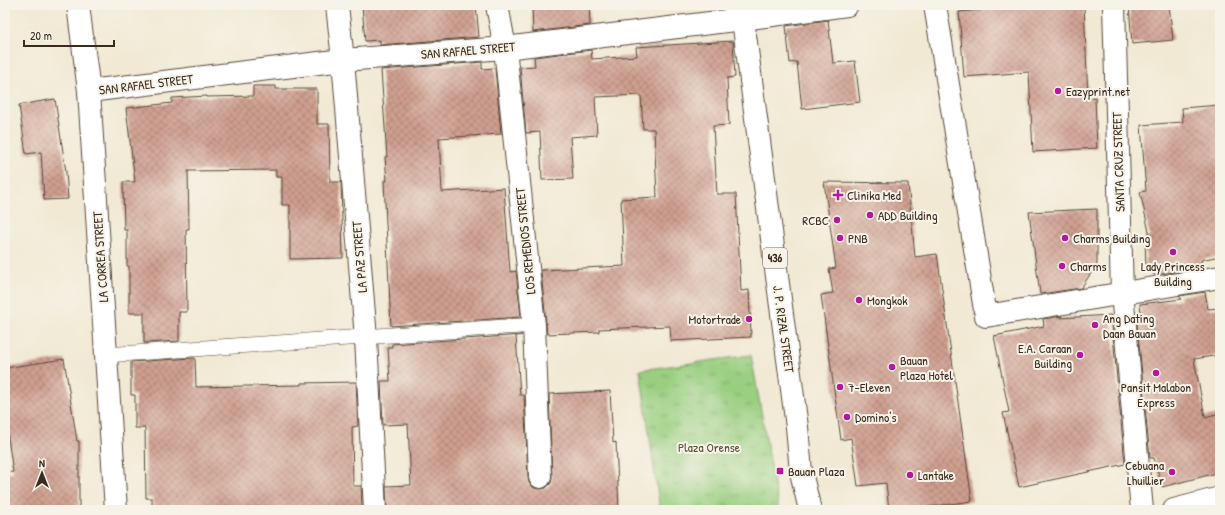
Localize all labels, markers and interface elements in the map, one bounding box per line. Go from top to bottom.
scale bar [24,22,114,48]
text: 20 m [30,27,52,44]
street label: SAN RAFAEL STREET [420,37,517,63]
street label: SAN RAFAEL STREET [98,69,195,99]
place label: Eazyprint.net [1066,82,1131,100]
marker: Eazyprint.net [1053,86,1063,96]
street label: SANTA CRUZ STREET [1107,111,1129,212]
street label: LOS REMEDIOS STREET [510,186,540,295]
place label: Clinika Med [847,186,901,204]
marker: Clinika Med [832,189,844,201]
place label: ADD Building [878,206,938,224]
street label: LA CORREA STREET [88,210,112,303]
marker: ADD Building [865,210,875,220]
place label: RCBC [802,211,829,229]
marker: RCBC [832,215,842,225]
street label: LA PAZ STREET [347,220,371,294]
place label: PNB [848,229,868,247]
place label: Charms Building [1073,229,1151,247]
marker: PNB [835,233,845,243]
marker: Charms Building [1060,233,1070,243]
marker: Lady Princess Building [1168,247,1178,257]
road number: 436 [763,248,787,268]
place label: Charms [1070,257,1107,275]
place label: Lady Princess Building [1141,257,1205,290]
marker: Charms [1057,261,1067,271]
street label: J. P. RIZAL STREET [769,284,799,375]
place label: Mongkok [867,291,908,309]
marker: Mongkok [854,295,864,305]
place label: Ang Dating Daan Bauan [1103,309,1156,342]
place label: Motortrade [688,310,741,328]
marker: Motortrade [744,314,754,324]
marker: Ang Dating Daan Bauan [1090,320,1100,330]
place label: E.A. Caraan Building [1018,339,1072,372]
marker: E.A. Caraan Building [1075,350,1085,360]
place label: Bauan Plaza Hotel [900,351,953,384]
marker: Bauan Plaza Hotel [887,362,897,372]
marker: Pansit Malabon Express [1151,368,1161,378]
place label: 7-Eleven [848,378,890,396]
place label: Pansit Malabon Express [1121,378,1191,411]
marker: 7-Eleven [835,382,845,392]
place label: Domino's [855,408,896,426]
marker: Domino's [842,412,852,422]
park label: Plaza Orense [678,438,740,456]
north arrow [22,453,62,493]
text: N [39,456,45,470]
place label: Cebuana Lhuillier [1125,456,1164,489]
place label: Bauan Plaza [788,462,844,480]
marker: Bauan Plaza [775,466,785,476]
place label: Lantake [918,466,954,484]
marker: Cebuana Lhuillier [1167,467,1177,477]
marker: Lantake [905,470,915,480]

